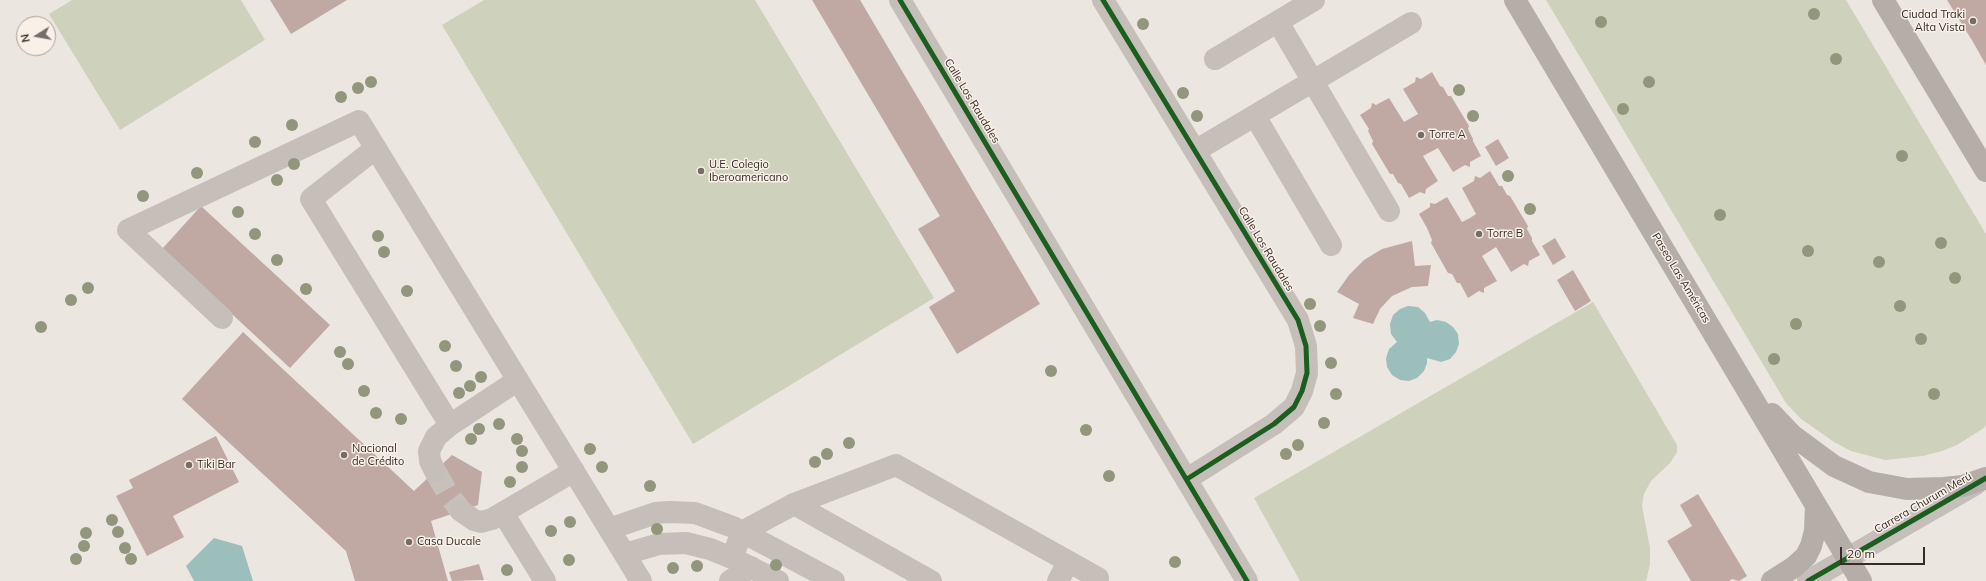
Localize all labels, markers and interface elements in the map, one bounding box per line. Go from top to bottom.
place label: Ciudad Traki Alta Vista [1901,8,1965,34]
north arrow [16,16,56,56]
marker: Ciudad Traki Alta Vista [1968,16,1978,26]
text: N [18,33,33,44]
street label: Calle Los Raudales [942,56,1002,146]
place label: Torre A [1429,128,1466,142]
marker: Torre A [1416,130,1426,140]
place label: U.E. Colegio Iberoamericano [709,158,788,184]
marker: U.E. Colegio Iberoamericano [696,166,706,176]
street label: Calle Los Raudales [1236,204,1296,294]
place label: Torre B [1487,227,1523,241]
marker: Torre B [1474,229,1484,239]
street label: Paseo Las Américas [1649,231,1713,325]
place label: Nacional de Crédito [352,442,404,468]
marker: Nacional de Crédito [339,450,349,460]
place label: Tiki Bar [197,458,235,472]
marker: Tiki Bar [184,460,194,470]
street label: Carrera Churum Merú [1872,470,1974,536]
place label: Casa Ducale [417,535,481,549]
marker: Casa Ducale [404,537,414,547]
scale bar [1842,539,1927,565]
text: 20 m [1847,546,1875,561]

